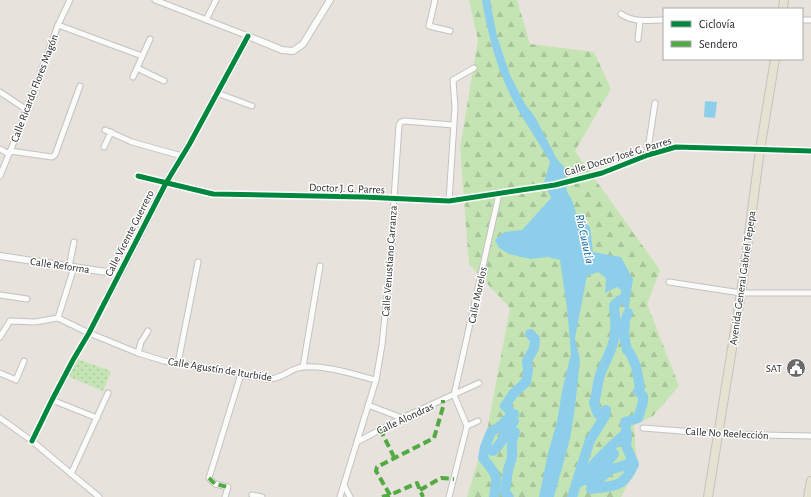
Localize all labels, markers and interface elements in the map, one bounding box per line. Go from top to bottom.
legend [663,8,803,60]
text: Ciclovía [699,18,735,30]
street label: Calle Ricardo Flores Magón [9,33,60,144]
text: Sendero [699,38,738,50]
street label: Calle Doctor José G. Parres [563,135,673,178]
street label: Doctor J. G. Parres [309,182,385,195]
street label: Calle Vicente Guerrero [103,188,156,278]
street label: Calle Venustiano Carranza [380,205,399,317]
street label: Avenida General Gabriel Tepepa [728,210,757,346]
water label: Río Cuautla [574,213,596,265]
street label: Calle Reforma [30,256,90,275]
street label: Calle Morelos [466,266,489,324]
street label: Calle Agustín de Iturbide [167,356,273,383]
public building icon: SAT [785,357,807,379]
place label: SAT [766,363,783,374]
street label: Calle Alondras [375,400,435,436]
street label: Calle No Reelección [685,426,769,441]

